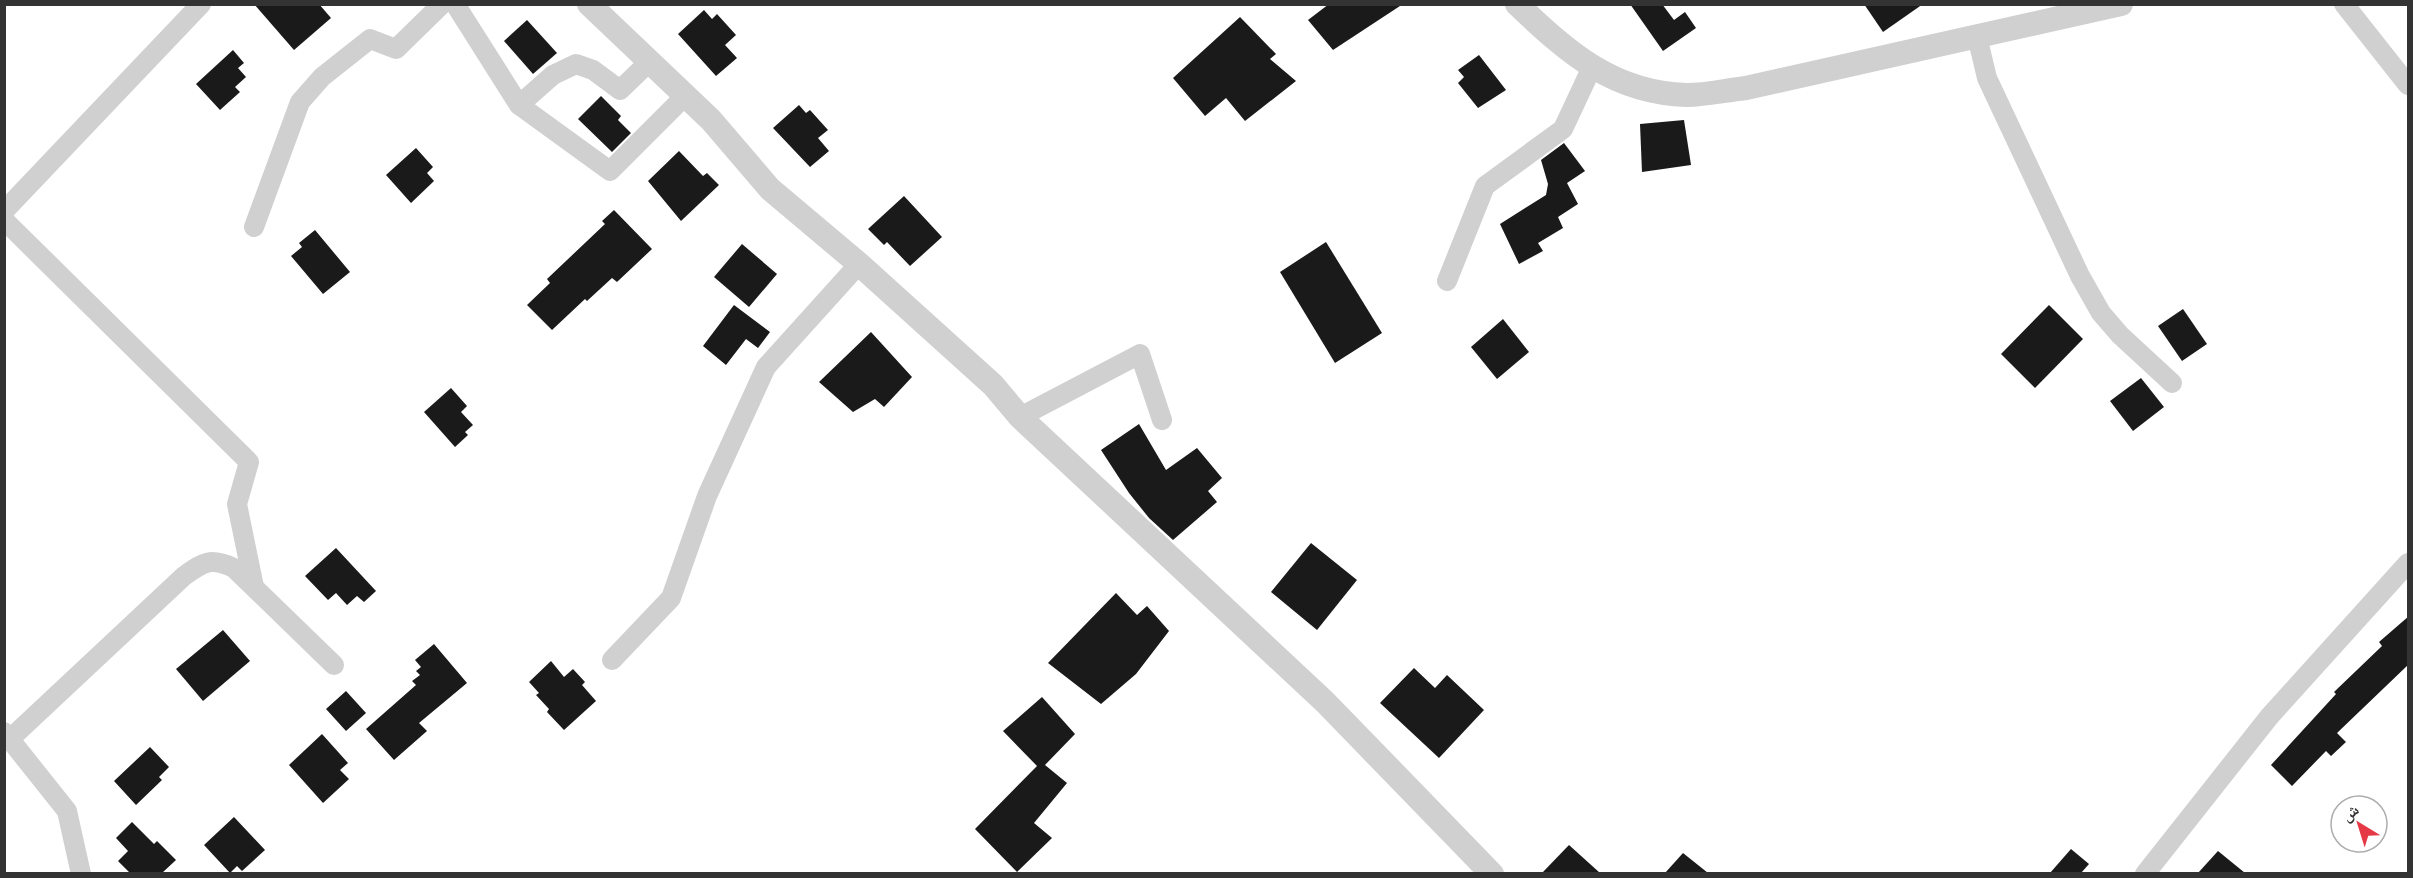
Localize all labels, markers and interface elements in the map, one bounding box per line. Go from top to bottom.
north arrow [2329,794,2389,854]
text: ش [2338,800,2363,825]

